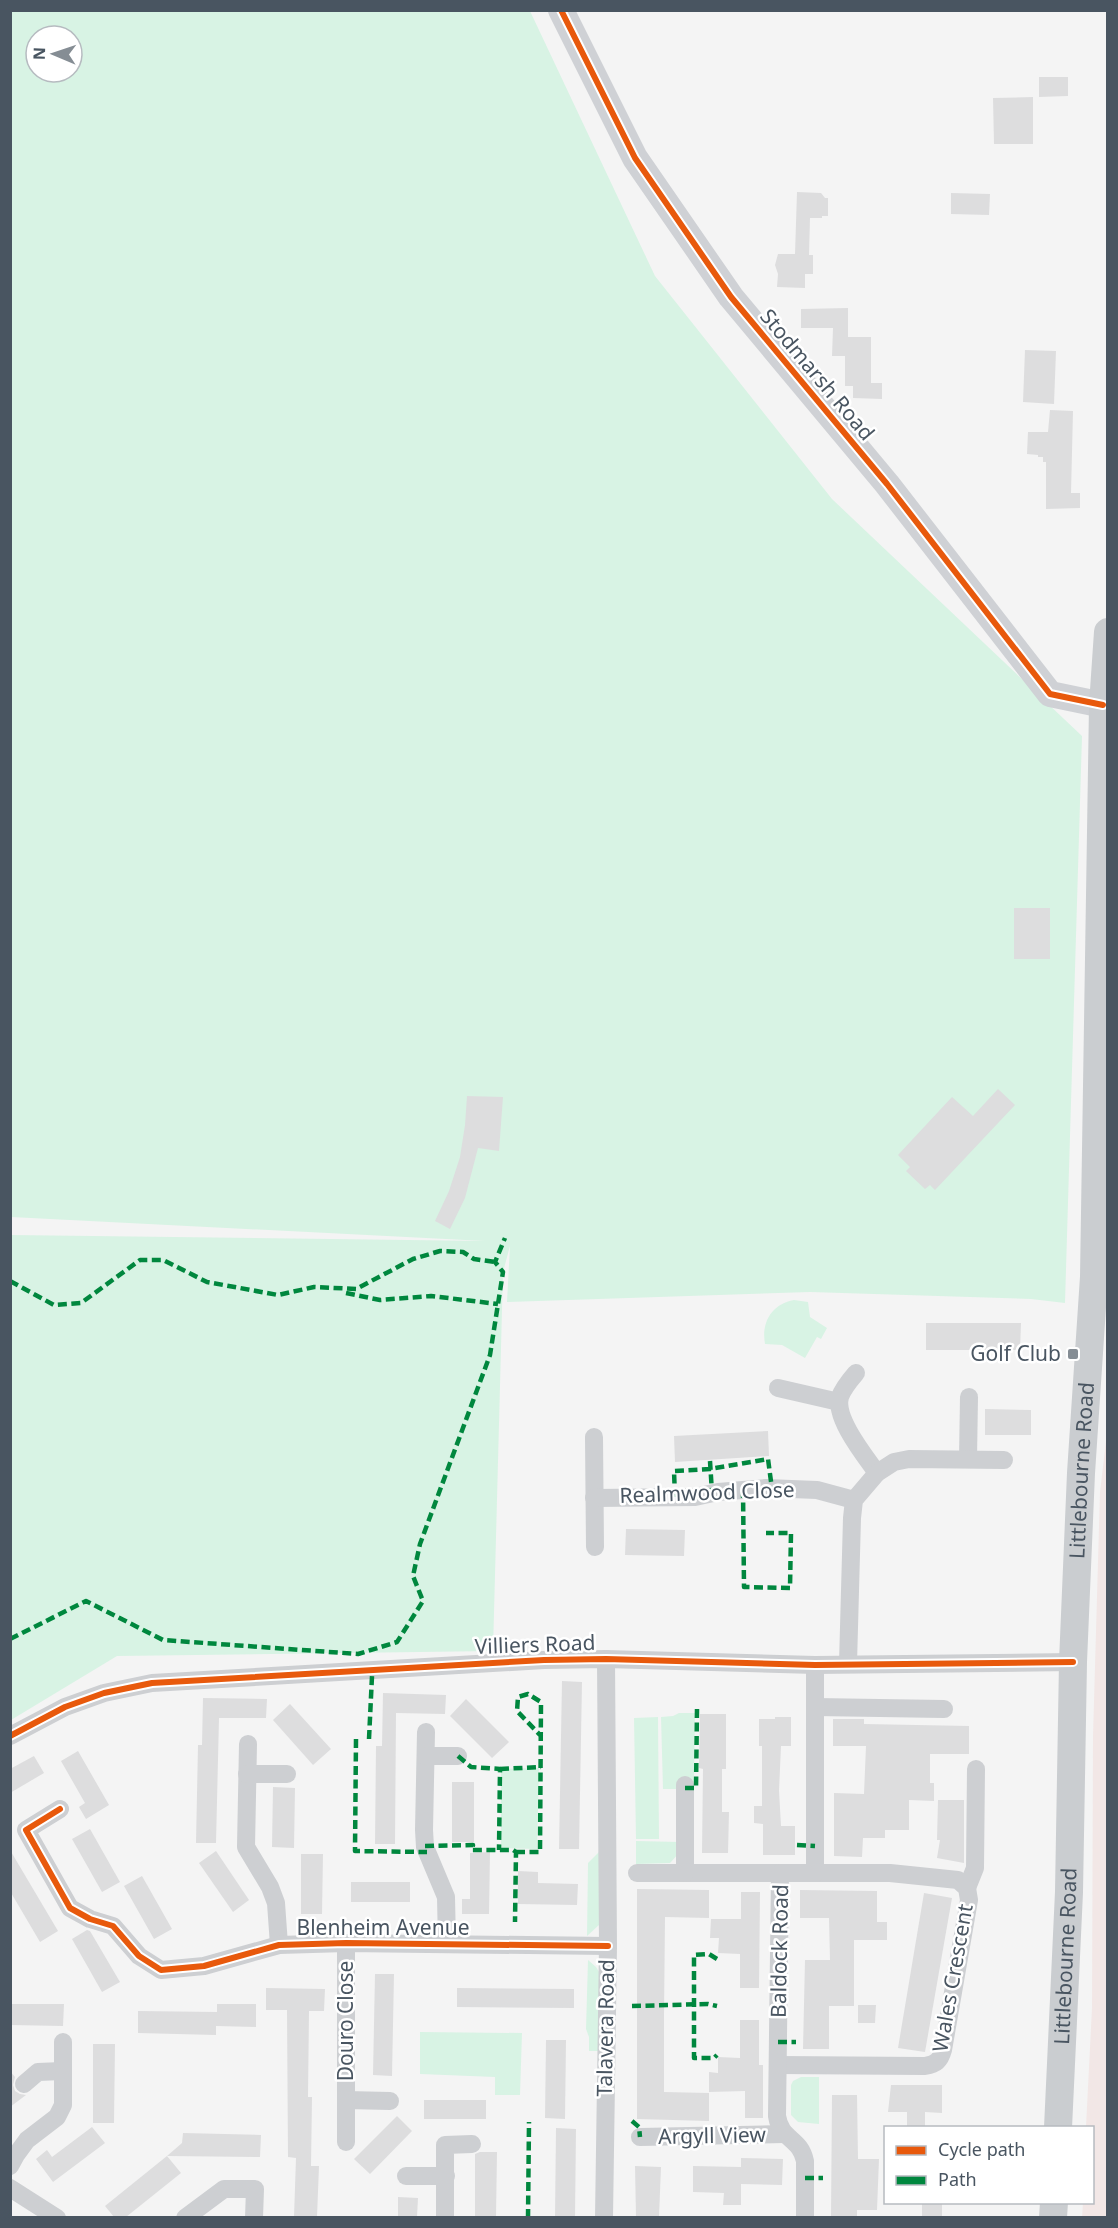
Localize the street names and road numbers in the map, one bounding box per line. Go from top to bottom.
street label: Stodmarsh Road [754,303,881,446]
street label: Littlebourne Road [1062,1381,1100,1559]
street label: Realmwood Close [619,1475,795,1509]
street label: Villiers Road [474,1628,596,1660]
street label: Littlebourne Road [1047,1867,1082,2045]
street label: Baldock Road [764,1884,794,2018]
street label: Wales Crescent [925,1901,979,2054]
street label: Blenheim Avenue [297,1913,469,1941]
street label: Talavera Road [590,1959,620,2097]
street label: Douro Close [331,1961,359,2081]
street label: Argyll View [658,2120,767,2150]

